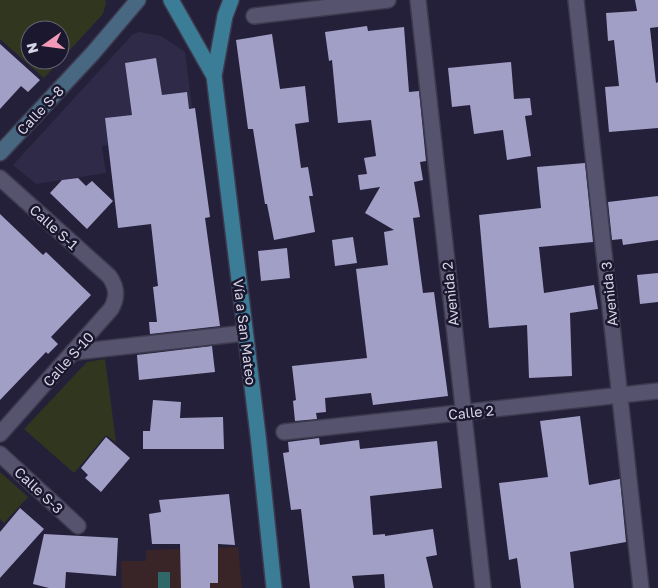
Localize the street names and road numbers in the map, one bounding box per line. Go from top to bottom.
street label: Calle S-8 [13,82,67,138]
street label: Calle S-1 [26,201,82,253]
street label: Avenida 2 [438,261,462,327]
street label: Avenida 3 [597,261,621,327]
street label: Vía a San Mateo [230,278,260,386]
street label: Calle S-10 [39,328,97,390]
street label: Calle 2 [447,401,495,423]
street label: Calle S-3 [11,463,67,517]

